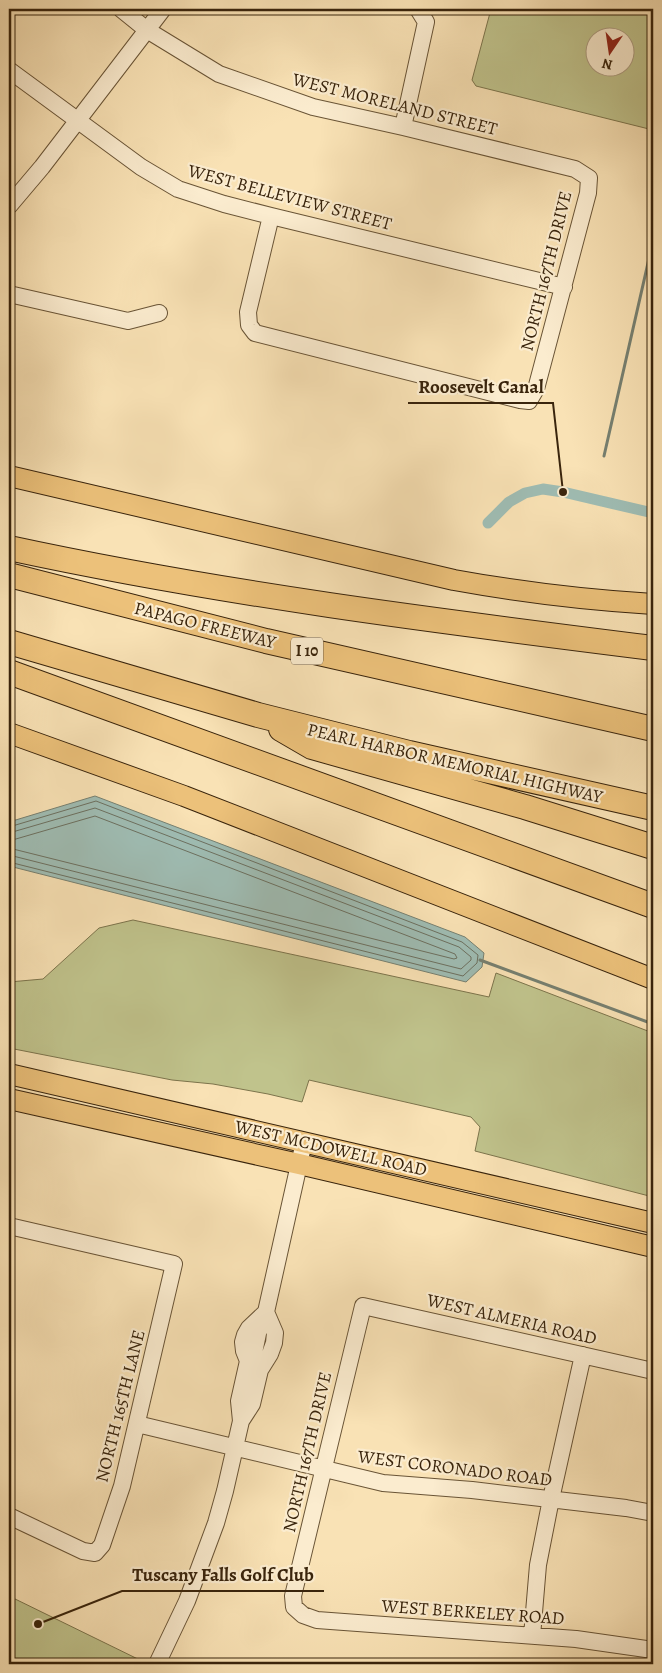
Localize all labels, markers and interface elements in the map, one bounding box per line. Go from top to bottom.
north arrow [584,28,634,78]
text: N [600,54,614,75]
street label: WEST MORELAND STREET [289,67,500,141]
street label: WEST BELLEVIEW STREET [185,158,395,236]
street label: NORTH 167TH DRIVE [515,188,577,354]
callout: Roosevelt Canal [408,369,553,403]
text: Roosevelt Canal [418,374,544,400]
street label: PAPAGO FREEWAY [132,596,279,654]
road number: I 10 [291,637,323,664]
street label: PEARL HARBOR MEMORIAL HIGHWAY [305,717,606,809]
street label: WEST MCDOWELL ROAD [232,1114,429,1182]
street label: WEST ALMERIA ROAD [424,1288,599,1350]
street label: NORTH 165TH LANE [89,1327,151,1485]
street label: NORTH 167TH DRIVE [277,1369,337,1535]
street label: WEST CORONADO ROAD [356,1444,553,1492]
callout: Tuscany Falls Golf Club [122,1557,324,1591]
text: Tuscany Falls Golf Club [132,1562,314,1588]
street label: WEST BERKELEY ROAD [380,1594,565,1630]

